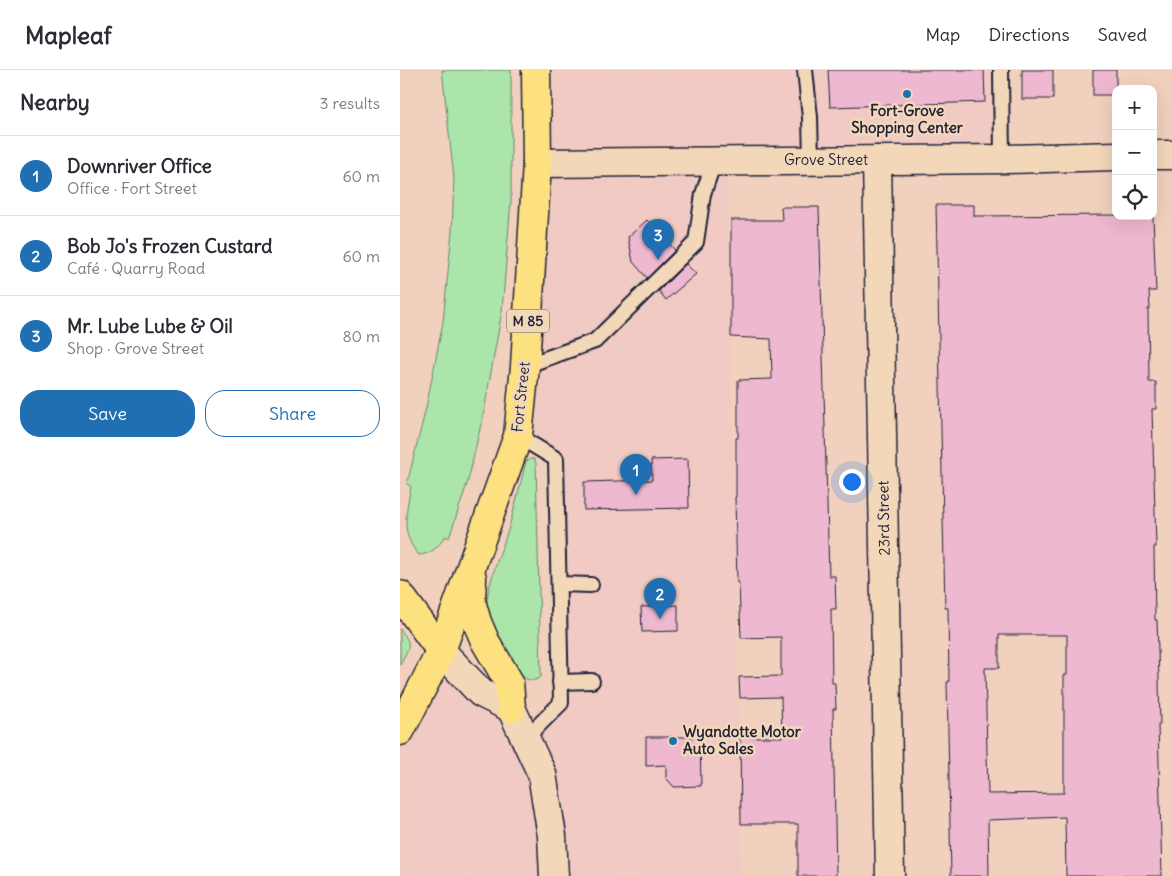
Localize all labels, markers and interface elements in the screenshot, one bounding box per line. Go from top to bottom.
text: Mapleaf [25,20,112,50]
text: Map [925,23,960,46]
text: Directions [988,23,1070,46]
text: Saved [1098,23,1147,46]
map controls [1112,85,1157,220]
button: + [1112,85,1157,130]
marker: Fort-Grove Shopping Center [901,88,913,100]
text: Nearby [20,89,90,116]
text: 3 results [320,93,380,113]
place label: Fort-Grove Shopping Center [851,101,964,138]
button: − [1112,130,1157,175]
street label: Grove Street [784,150,868,169]
text: Downriver Office [67,154,212,178]
text: 1 [33,166,39,186]
text: 60 m [342,166,380,186]
button: locate [1112,175,1157,220]
text: Office · Fort Street [67,178,197,198]
pin: 3 [642,219,674,260]
text: Bob Jo's Frozen Custard [67,234,272,258]
text: 2 [32,246,40,266]
text: 60 m [342,246,380,266]
text: Café · Quarry Road [67,258,205,278]
road number: M 85 [507,310,549,332]
text: Mr. Lube Lube & Oil [67,314,233,338]
text: 3 [31,326,41,346]
text: 80 m [342,326,380,346]
text: Shop · Grove Street [67,338,204,358]
street label: Fort Street [507,361,534,433]
button: Save [20,390,195,437]
button: Share [205,390,380,437]
pin: 1 [620,454,652,495]
your location [839,469,865,495]
street label: 23rd Street [873,480,894,556]
pin: 2 [644,578,676,619]
place label: Wyandotte Motor Auto Sales [683,722,802,758]
marker: Wyandotte Motor Auto Sales [667,735,679,747]

